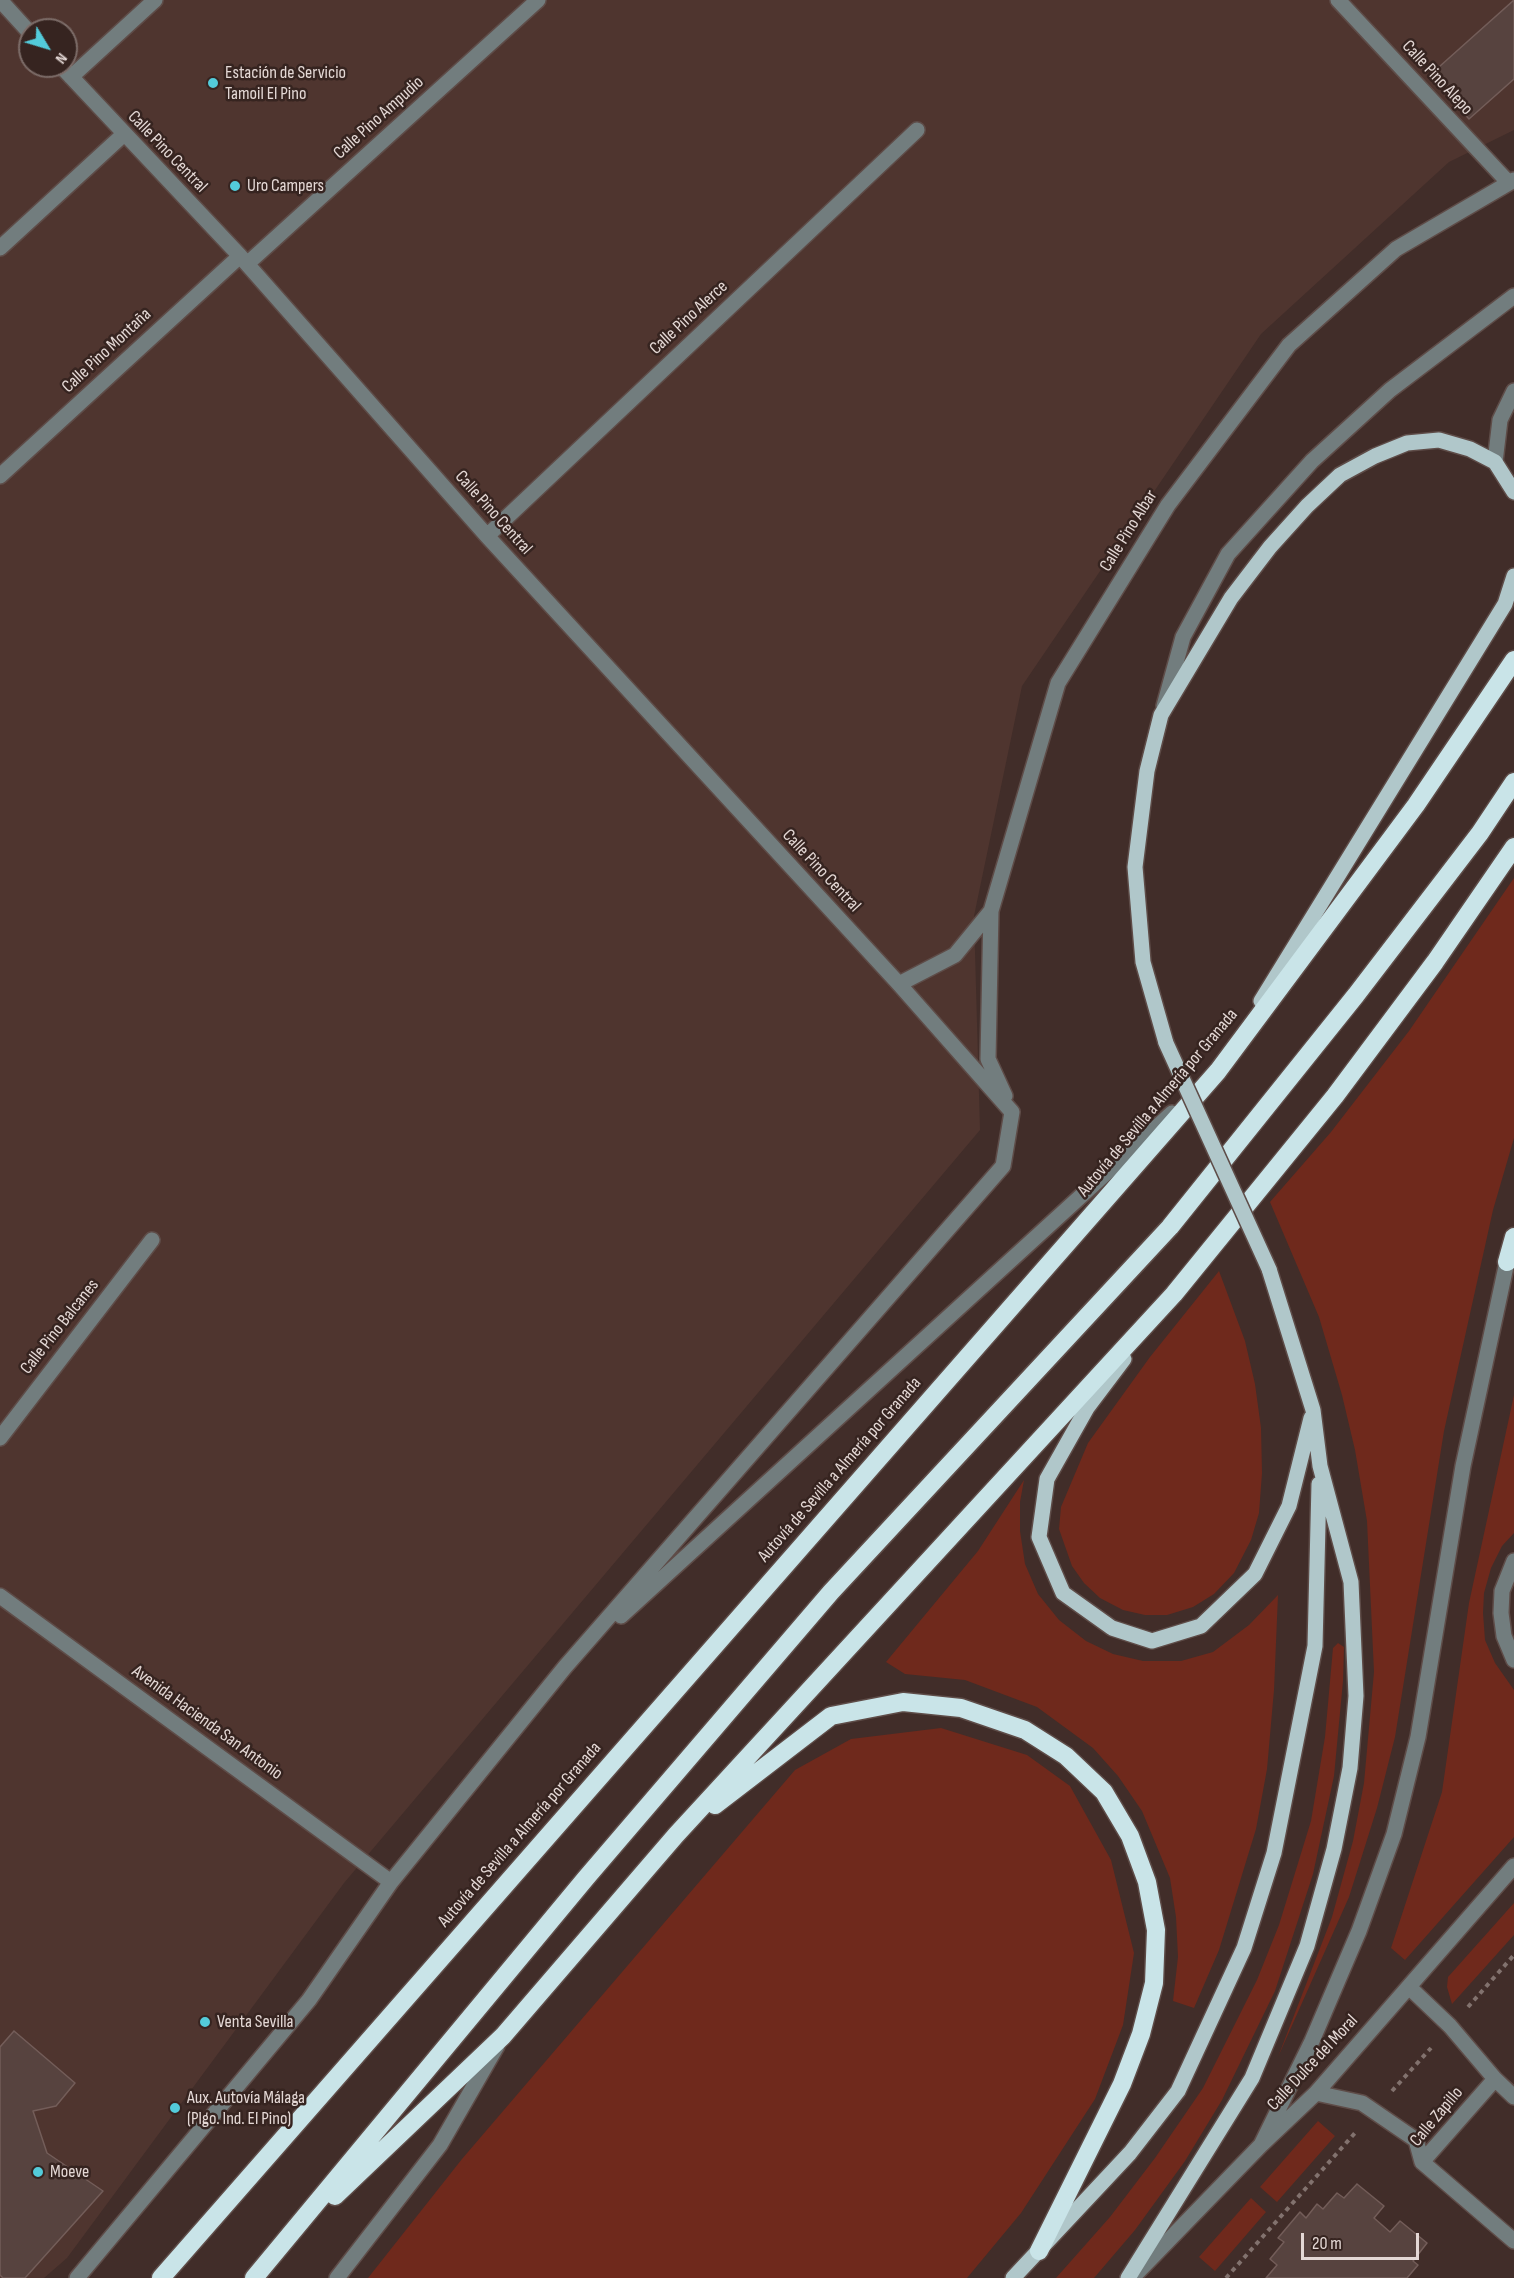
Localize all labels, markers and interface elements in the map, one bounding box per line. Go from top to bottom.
north arrow [18,18,78,78]
street label: Calle Pino Alepo [1397,36,1477,120]
text: N [51,49,71,67]
place label: Estación de Servicio Tamoil El Pino [225,62,346,104]
street label: Calle Pino Ampudio [329,72,429,164]
marker: Estación de Servicio Tamoil El Pino [206,76,220,90]
street label: Calle Pino Central [123,107,211,197]
place label: Uro Campers [247,175,324,197]
marker: Uro Campers [228,179,242,193]
street label: Calle Pino Alerce [645,276,733,360]
street label: Calle Pino Montaña [58,304,156,398]
street label: Calle Pino Central [450,467,536,559]
street label: Calle Pino Albar [1095,486,1163,576]
street label: Calle Pino Central [777,825,865,917]
street label: Autovía de Sevilla a Almería por Granada [1073,1005,1243,1201]
street label: Calle Pino Balcanes [16,1275,104,1379]
street label: Autovía de Sevilla a Almería por Granada [754,1373,926,1567]
street label: Avenida Hacienda San Antonio [127,1661,287,1785]
street label: Autovía de Sevilla a Almería por Granada [434,1738,606,1932]
place label: Venta Sevilla [217,2011,294,2033]
street label: Calle Dulce del Moral [1263,2011,1363,2115]
marker: Venta Sevilla [198,2015,212,2029]
street label: Calle Zapillo [1406,2083,1468,2151]
place label: Aux. Autovía Málaga (Plgo. Ind. El Pino) [187,2087,305,2130]
marker: Aux. Autovía Málaga (Plgo. Ind. El Pino) [168,2101,182,2115]
place label: Moeve [50,2161,89,2183]
marker: Moeve [31,2165,45,2179]
scale bar [1304,2221,1422,2259]
text: 20 m [1312,2233,1342,2254]

